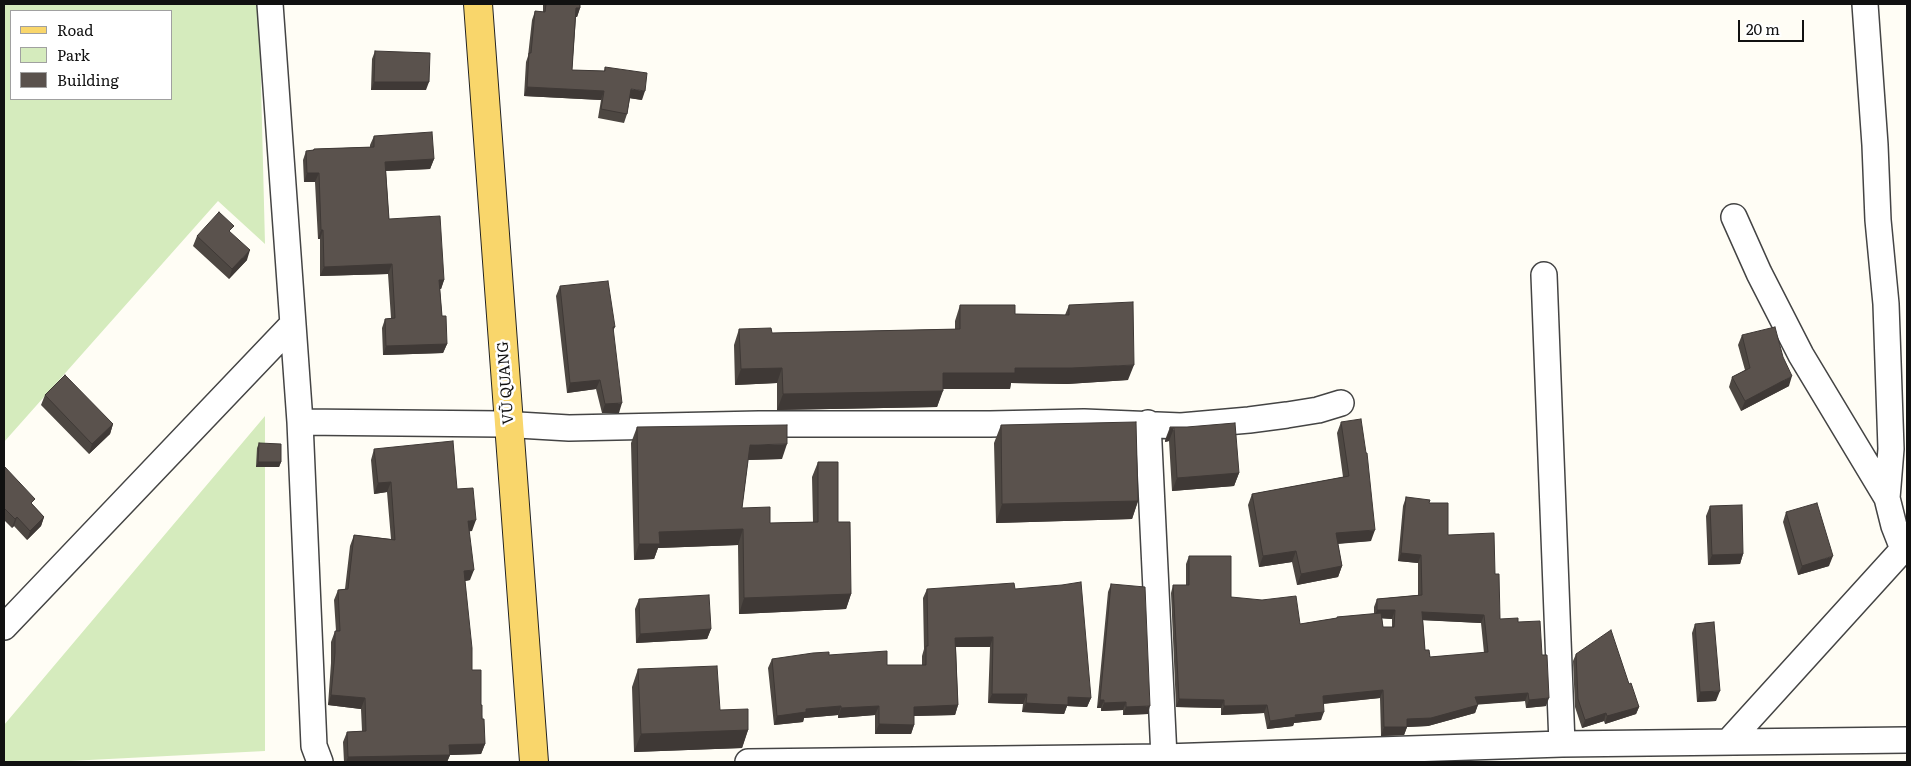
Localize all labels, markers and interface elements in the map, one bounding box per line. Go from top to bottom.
legend [10,10,172,100]
scale bar [1741,10,1807,42]
text: 20 m [1746,17,1780,40]
text: Road [57,18,93,41]
text: Park [57,43,90,66]
text: Building [57,68,119,91]
street label: VŨ QUANG [494,341,518,425]

